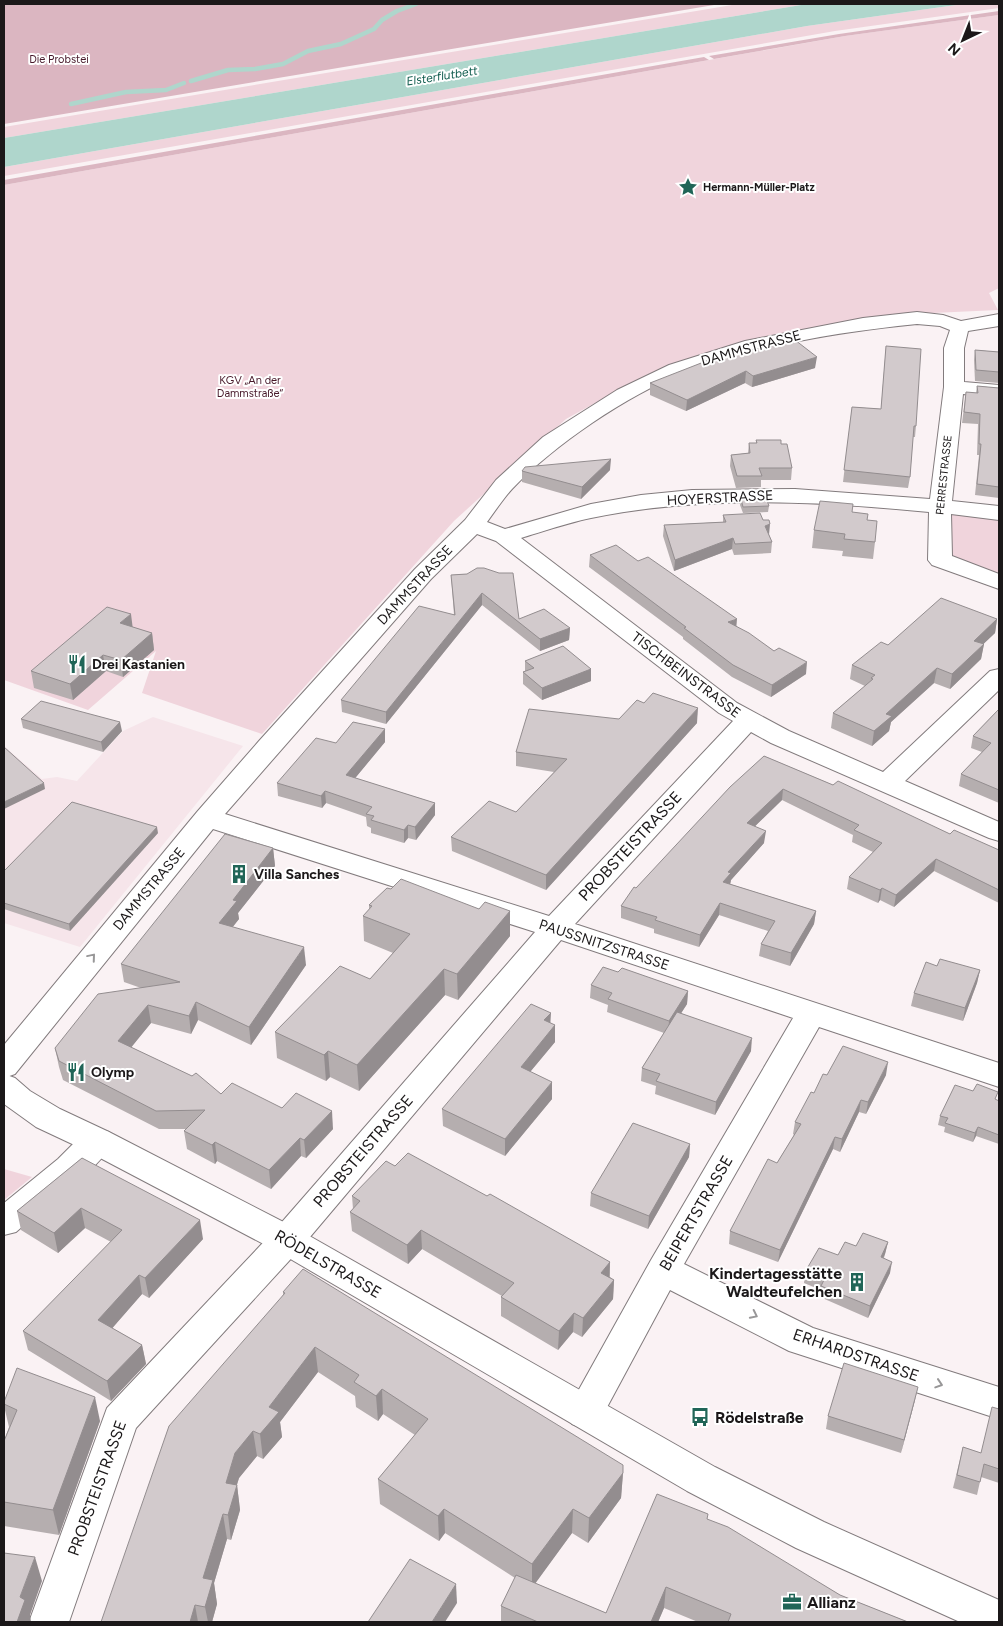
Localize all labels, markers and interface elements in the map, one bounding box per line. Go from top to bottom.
north arrow [938,15,988,65]
text: N [945,39,964,59]
park label: Die Probstei [29,53,89,66]
water label: Elsterflutbett [405,63,479,89]
place icon: Hermann-Müller-Platz [677,176,699,198]
place label: Hermann-Müller-Platz [703,181,815,194]
street label: DAMMSTRASSE [699,326,803,370]
park label: KGV „An der Dammstraße“ [217,374,284,400]
street label: PERRESTRASSE [933,434,955,516]
street label: HOYERSTRASSE [666,487,774,509]
street label: DAMMSTRASSE [374,542,456,628]
street label: TISCHBEINSTRASSE [628,628,744,722]
restaurant icon: Drei Kastanien [66,653,88,675]
place label: Drei Kastanien [92,656,185,673]
street label: PROBSTEISTRASSE [574,787,686,905]
street label: DAMMSTRASSE [109,844,189,934]
building icon: Villa Sanches [228,863,250,885]
place label: Villa Sanches [254,866,340,883]
street label: PAUSSNITZSTRASSE [537,916,671,974]
one-way arrow [87,954,95,963]
restaurant icon: Olymp [65,1061,87,1083]
place label: Olymp [91,1064,134,1081]
street label: PROBSTEISTRASSE [309,1091,417,1211]
street label: BEIPERTSTRASSE [655,1152,737,1274]
street label: RÖDELSTRASSE [271,1226,385,1302]
place label: Kindertagesstätte Waldteufelchen [709,1264,842,1301]
building icon: Kindertagesstätte Waldteufelchen [846,1271,868,1293]
one-way arrow [749,1309,758,1320]
street label: ERHARDSTRASSE [790,1325,922,1385]
one-way arrow [934,1378,942,1388]
bus stop icon: Rödelstraße [689,1406,711,1428]
place label: Rödelstraße [715,1408,804,1427]
street label: PROBSTEISTRASSE [64,1418,130,1558]
office icon: Allianz [781,1591,803,1613]
place label: Allianz [807,1593,856,1612]

